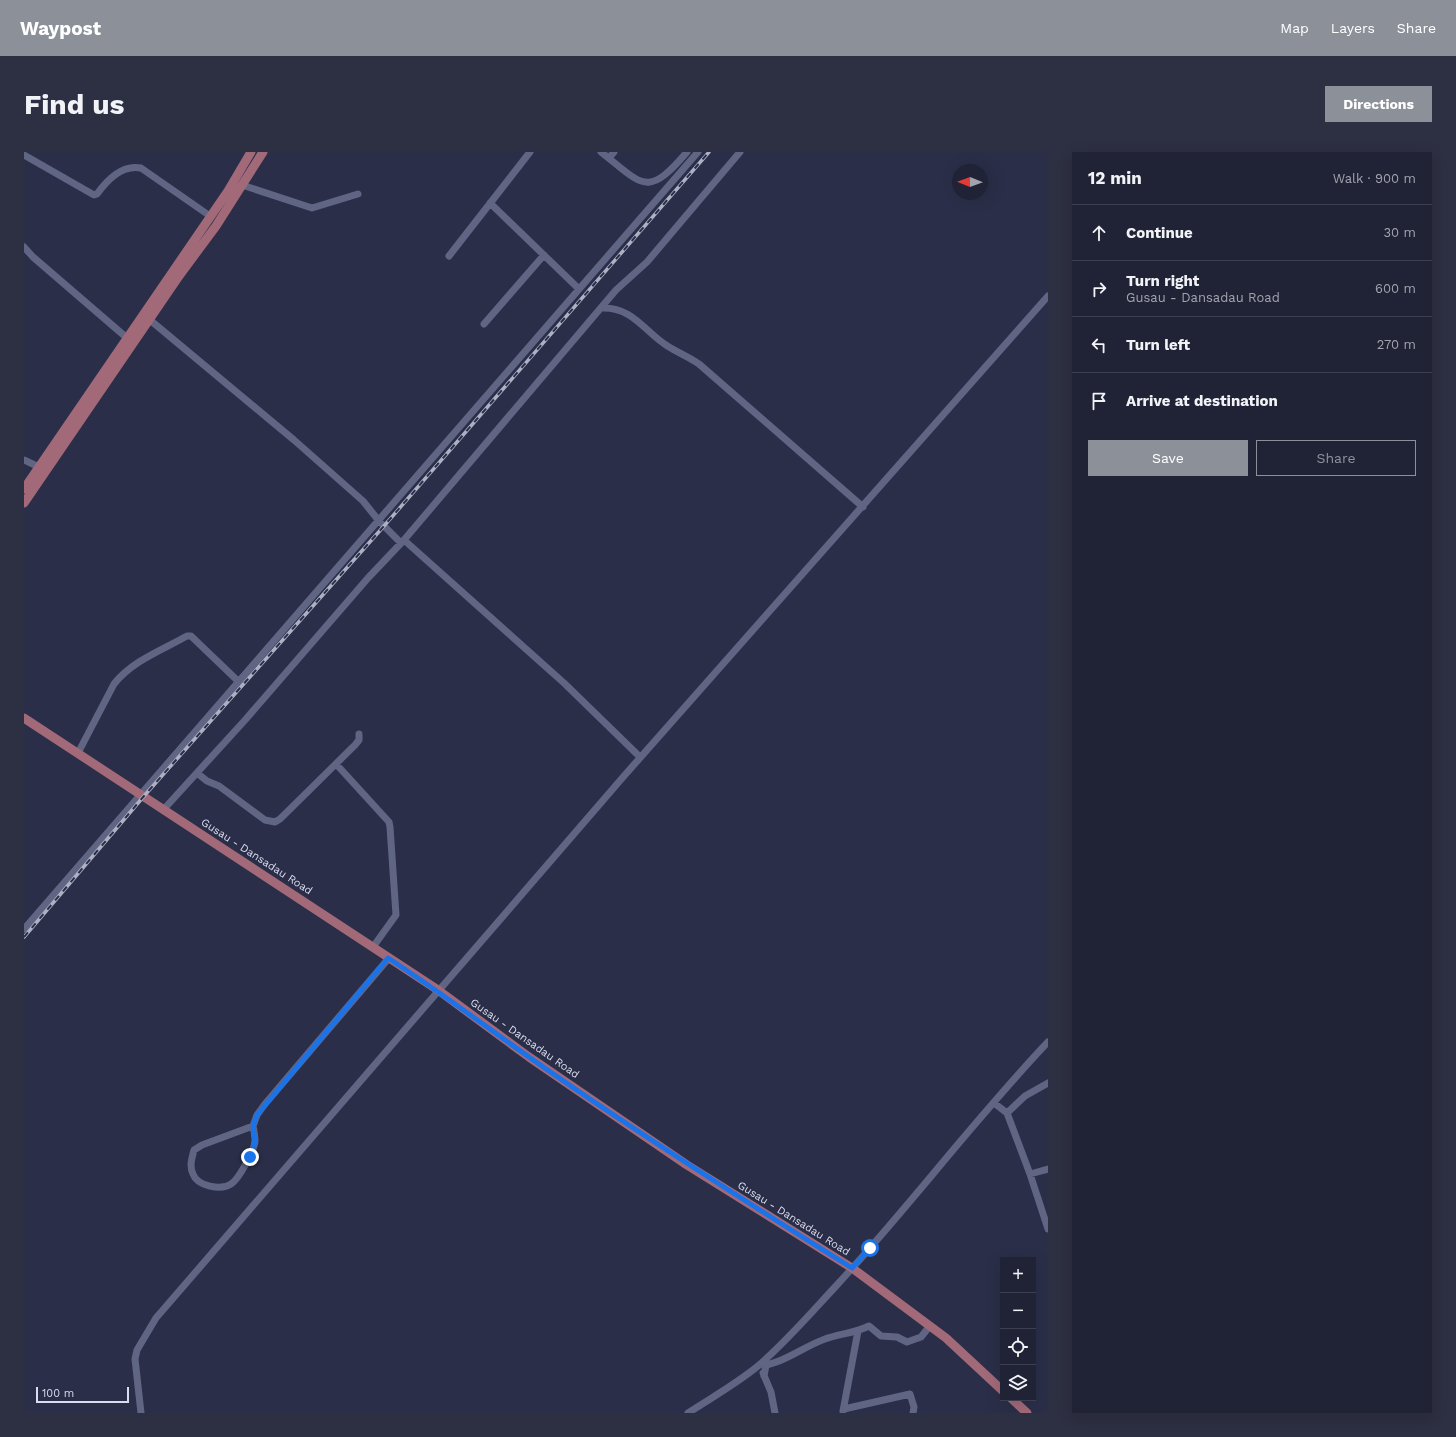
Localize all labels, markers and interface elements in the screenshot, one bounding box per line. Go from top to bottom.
text: Waypost [20,17,101,40]
text: Map [1280,20,1309,36]
text: Layers [1331,20,1375,36]
text: Share [1397,20,1436,36]
button: Directions [1325,86,1432,122]
text: Find us [24,88,124,121]
north arrow [952,164,988,200]
text: 12 min [1088,168,1142,188]
text: Walk · 900 m [1333,171,1416,186]
icon: ahead [1088,222,1110,244]
text: Continue [1126,224,1193,242]
text: 30 m [1384,225,1416,240]
text: Turn right [1126,272,1199,290]
icon: right [1088,278,1110,300]
text: 600 m [1375,281,1416,296]
text: Gusau - Dansadau Road [1126,290,1280,305]
icon: left [1088,334,1110,356]
text: Turn left [1126,336,1190,354]
text: 270 m [1377,337,1416,352]
icon: arrive [1088,390,1110,412]
text: Arrive at destination [1126,392,1278,410]
button: Save [1088,440,1248,476]
button: Share [1256,440,1416,476]
street label: Gusau - Dansadau Road [199,816,315,897]
street label: Gusau - Dansadau Road [468,996,582,1081]
route end [241,1148,259,1166]
street label: Gusau - Dansadau Road [735,1178,852,1258]
route start [861,1239,879,1257]
map controls [1000,1257,1036,1401]
button: + [1000,1257,1036,1293]
button: − [1000,1293,1036,1329]
button: locate [1000,1329,1036,1365]
button: layers [1000,1365,1036,1401]
scale bar [36,1385,129,1404]
text: 100 m [42,1387,74,1400]

